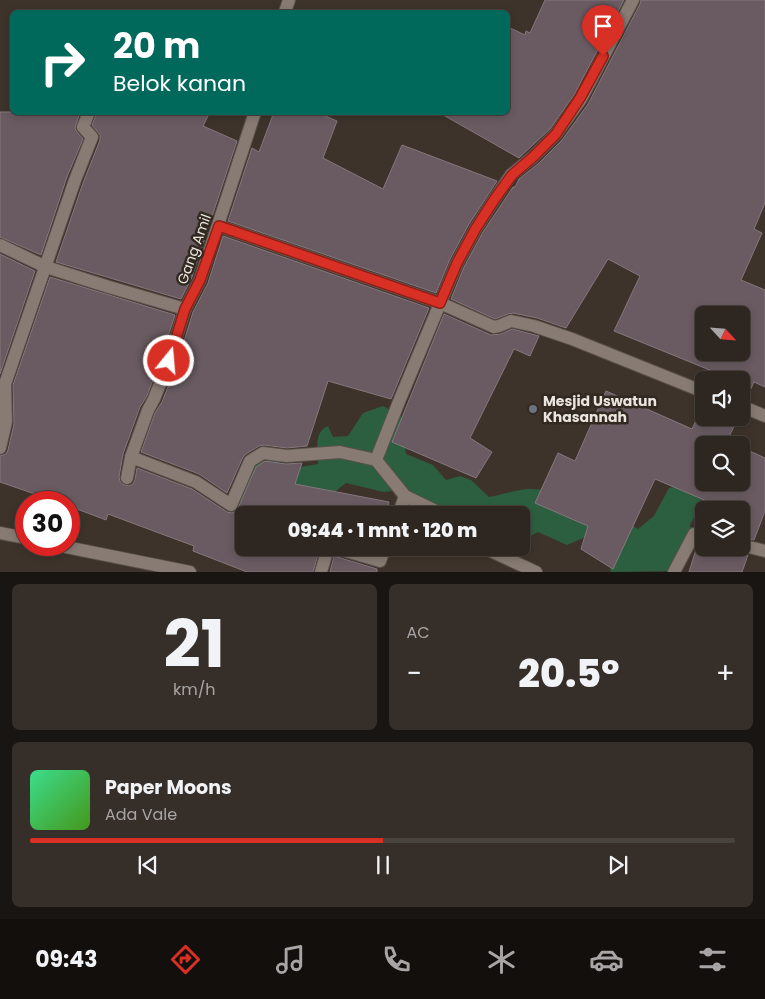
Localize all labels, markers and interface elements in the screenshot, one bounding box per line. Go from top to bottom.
pin [582,5,624,56]
icon: arrive [589,12,617,40]
text: 20 m [113,21,200,70]
icon: right [30,30,95,95]
text: Belok kanan [113,68,246,99]
street label: Gang Amil [172,211,216,287]
north arrow [695,306,750,361]
map controls [695,306,750,556]
position arrow [142,334,194,386]
button: sound [695,371,750,426]
place label: Mesjid Uswatun Khasannah [543,391,657,427]
marker: Mesjid Uswatun Khasannah [527,403,539,415]
button: search [695,436,750,491]
speed limit sign: 30 [15,491,80,556]
button: layers [695,501,750,556]
text: 09:44 · 1 mnt · 120 m [288,517,477,544]
text: 21 [163,599,225,690]
text: AC [407,621,430,644]
text: 20.5° [518,647,619,700]
text: − [407,654,422,693]
text: + [716,654,735,693]
text: km/h [173,678,216,701]
text: Paper Moons [105,774,232,801]
text: Ada Vale [105,803,177,826]
icon: previous [134,851,162,879]
icon: pause [369,851,397,879]
icon: next [604,851,632,879]
icon: directions [168,942,203,977]
icon: music [273,942,308,977]
icon: phone [379,942,414,977]
icon: climate [484,942,519,977]
icon: car [589,942,624,977]
icon: filters [695,942,730,977]
text: 09:43 [35,944,98,975]

